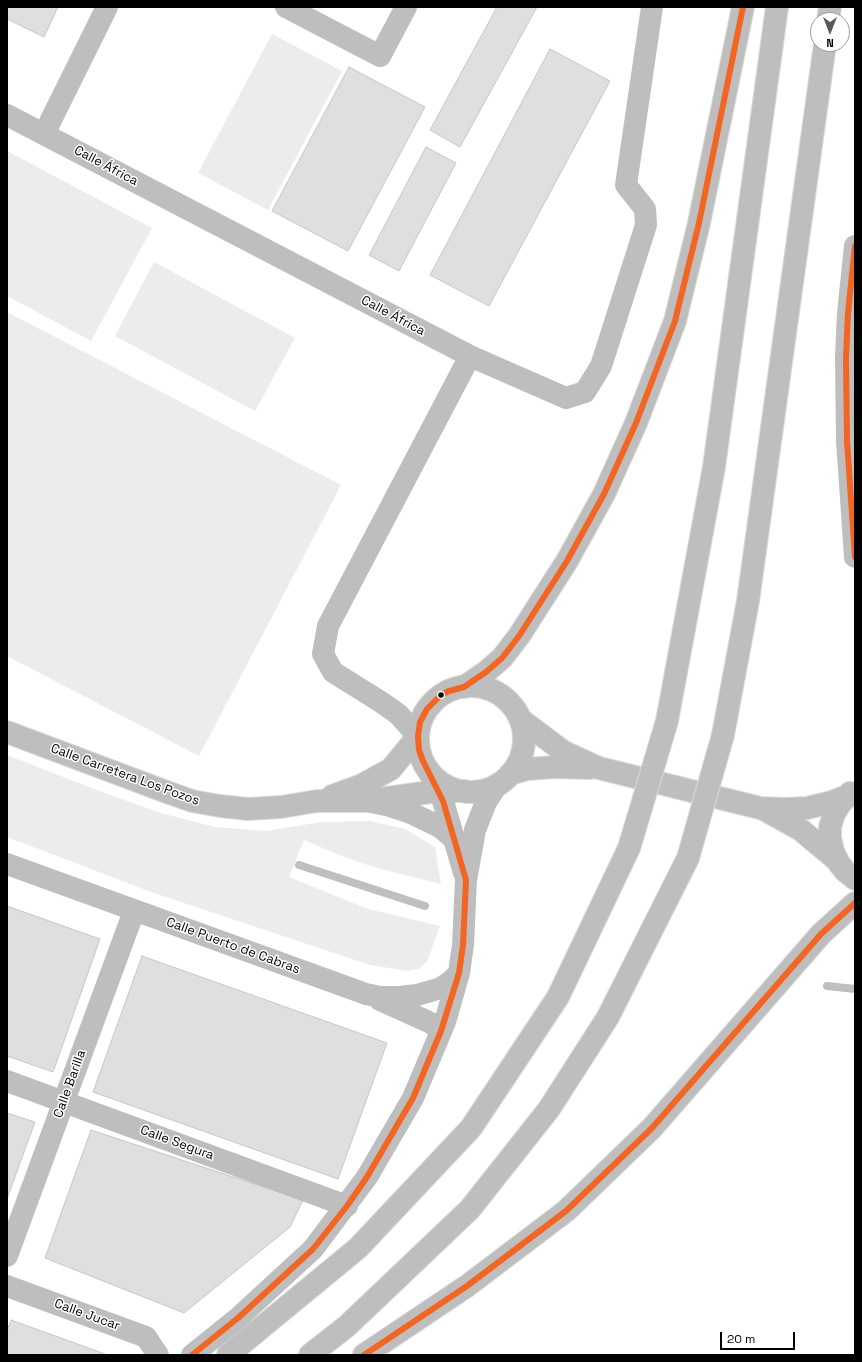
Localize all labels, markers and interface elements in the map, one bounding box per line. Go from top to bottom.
north arrow [810,12,850,52]
text: N [826,36,834,50]
street label: Calle África [71,143,141,189]
street label: Calle África [358,293,428,339]
unlabelled marker [436,690,446,700]
street label: Calle Carretera Los Pozos [49,741,201,809]
street label: Calle Puerto de Cabras [164,915,302,977]
street label: Calle Barilla [50,1048,90,1120]
street label: Calle Segura [138,1122,216,1164]
street label: Calle Jucar [52,1296,122,1334]
scale bar [722,1324,797,1350]
text: 20 m [727,1331,755,1347]

